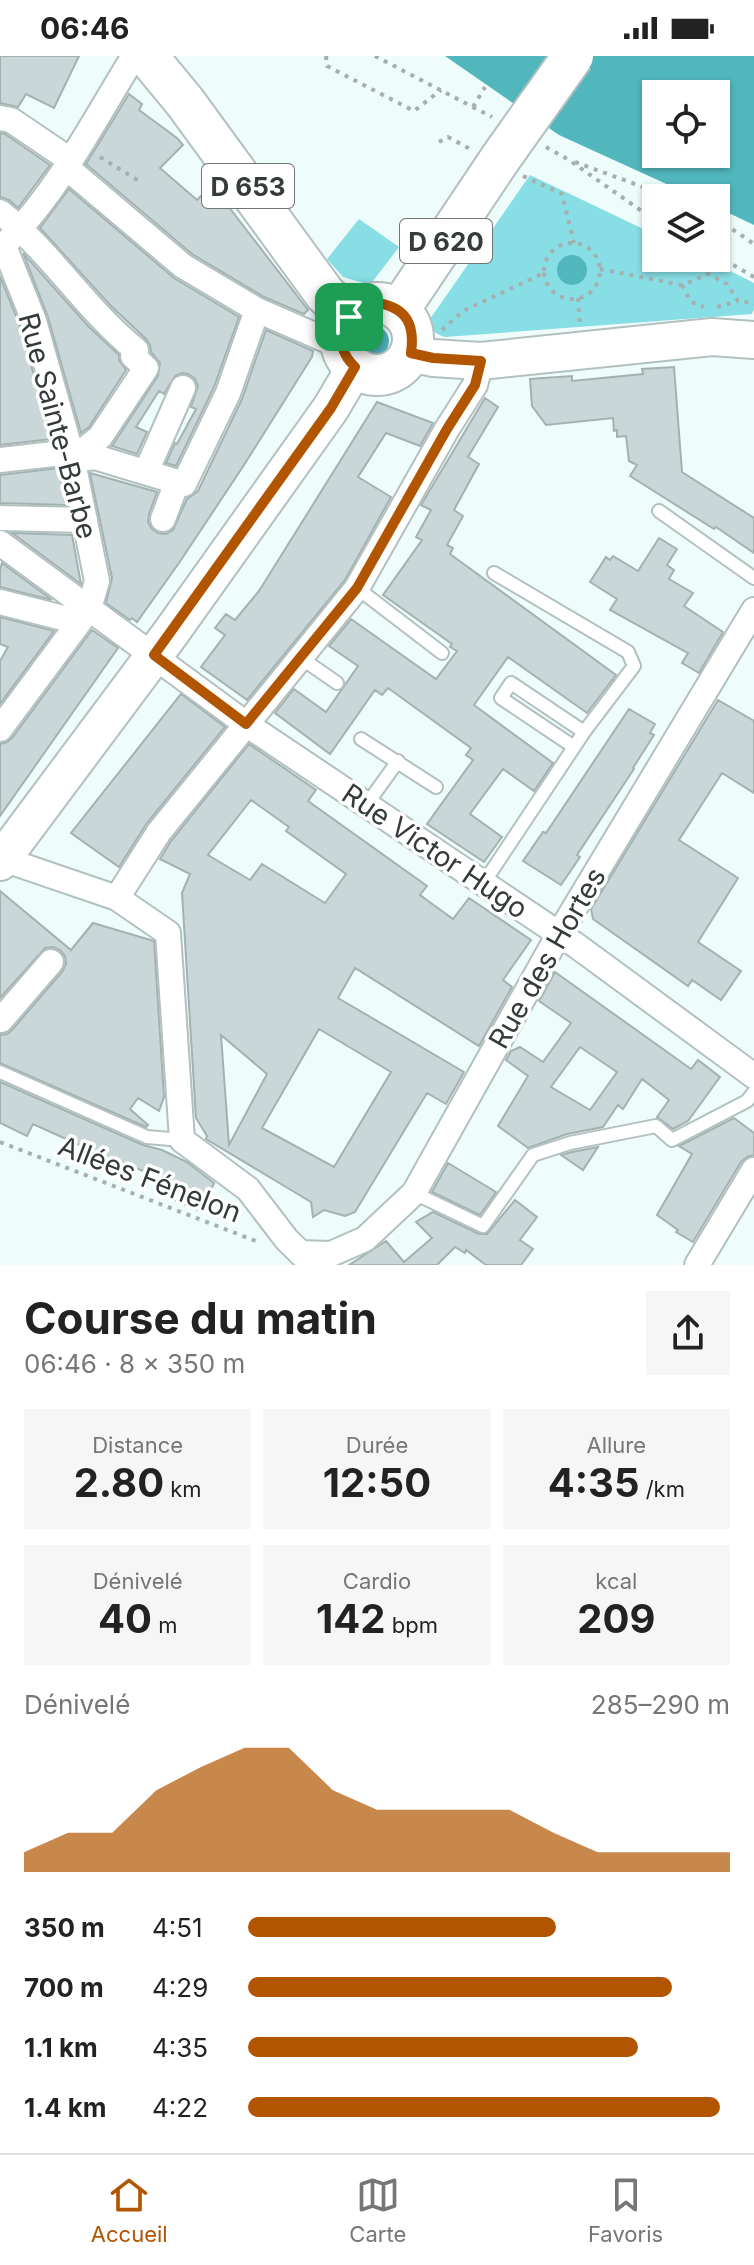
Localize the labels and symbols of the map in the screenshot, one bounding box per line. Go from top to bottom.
road number: D 653 [202,164,294,208]
road number: D 620 [400,219,492,263]
pin [315,283,383,351]
street label: Rue Sainte-Barbe [12,309,104,543]
street label: Rue Victor Hugo [336,776,534,926]
street label: Rue des Hortes [481,861,613,1055]
street label: Allées Fénelon [54,1129,246,1229]

